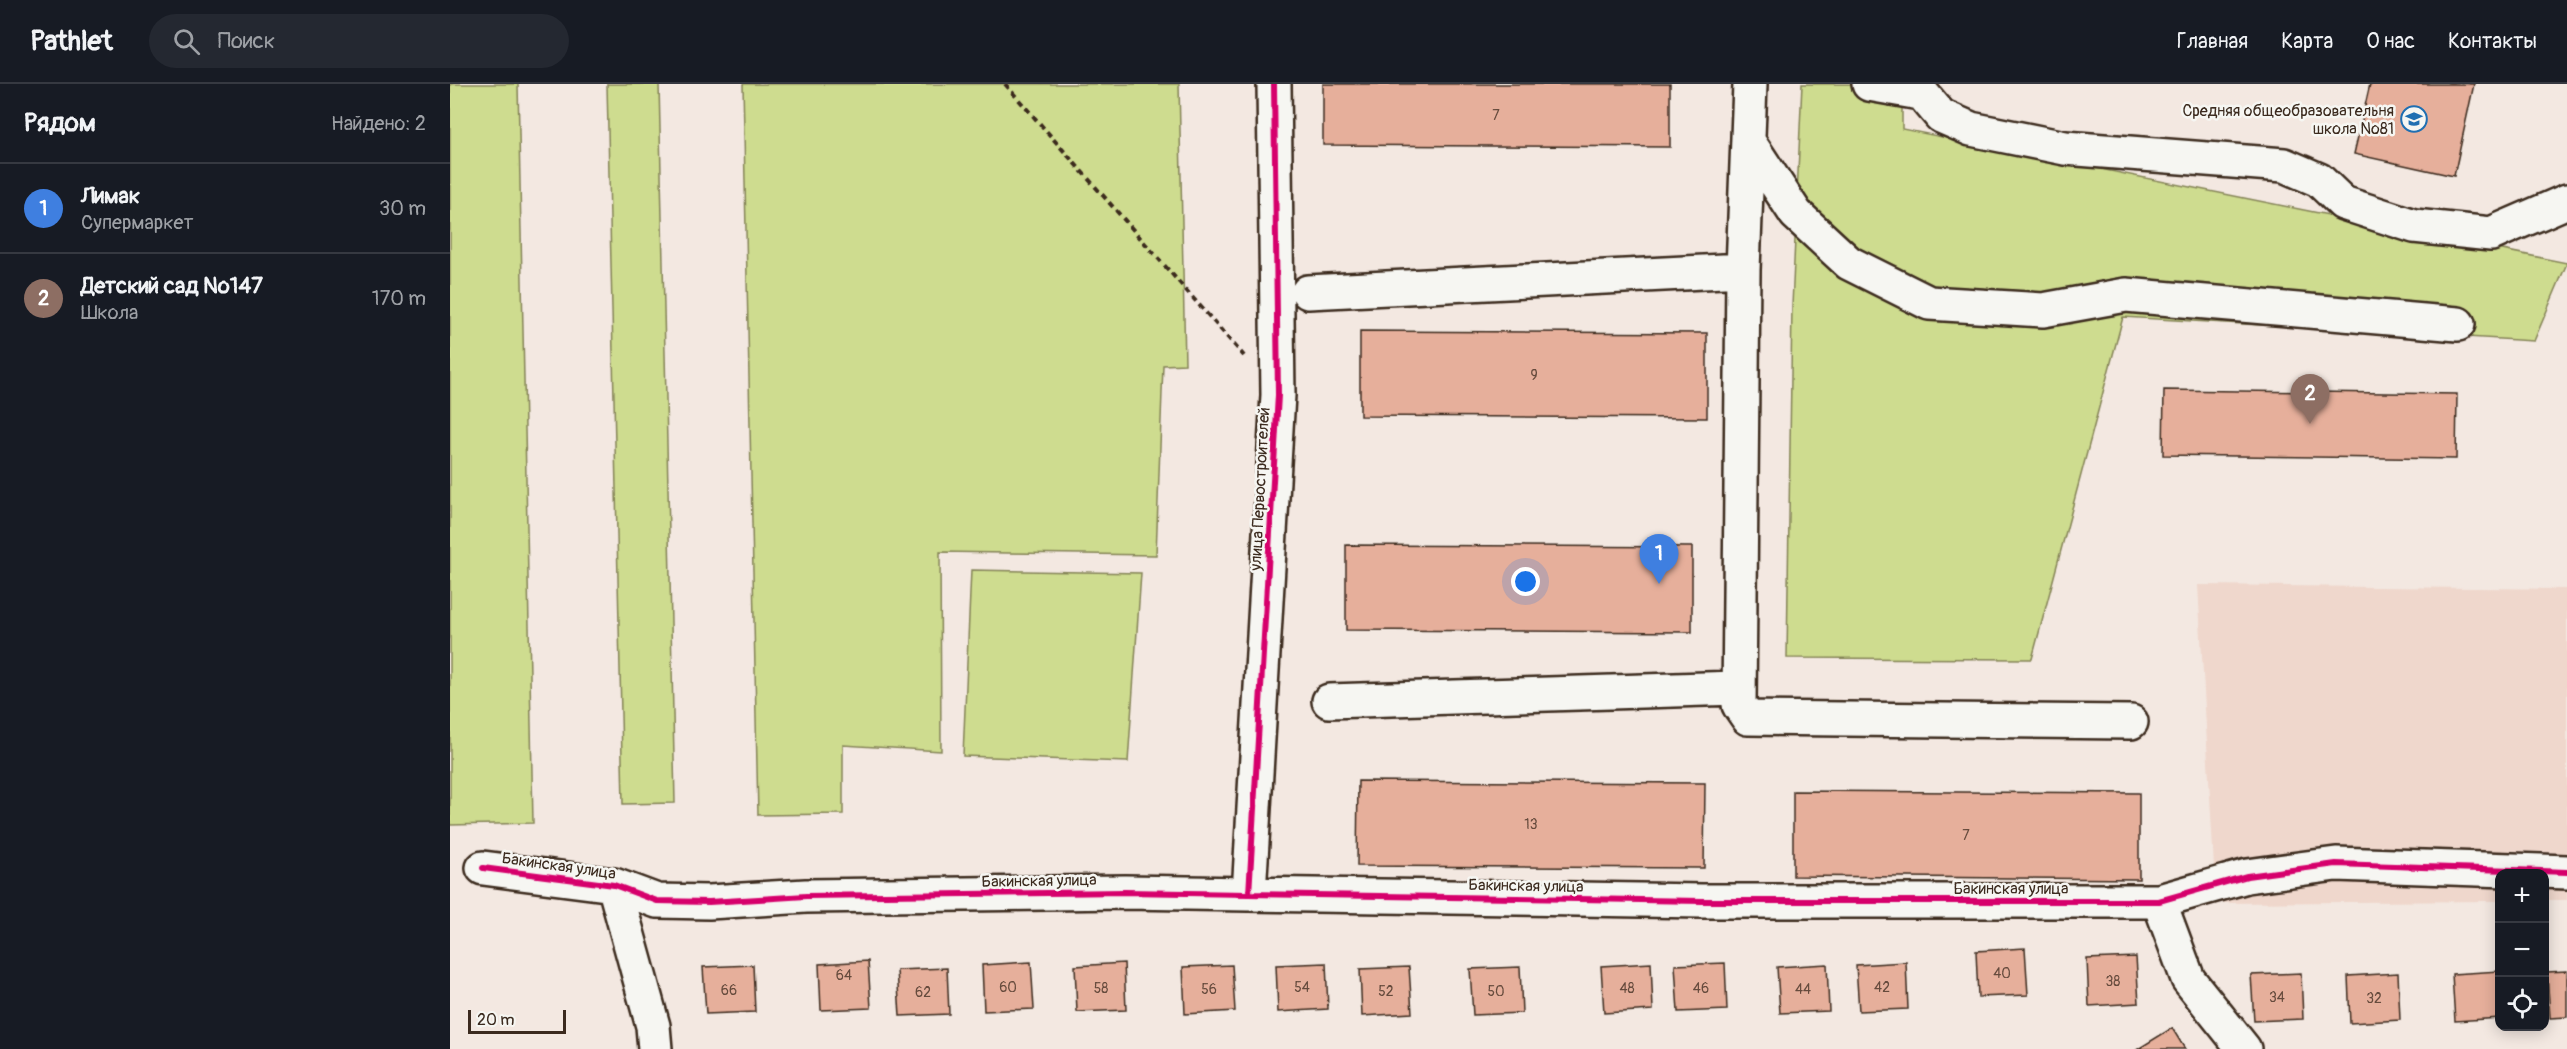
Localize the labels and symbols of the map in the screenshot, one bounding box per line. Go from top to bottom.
place label: Средняя общеобразовательня школа №81 [2182,101,2394,139]
school or university icon: Средняя общеобразовательня школа №81 [2399,104,2429,134]
house number: 7 [1492,107,1500,124]
house number: 9 [1530,367,1538,384]
pin: 2 [2290,374,2330,424]
street label: улица Первостроителей [1246,407,1274,572]
pin: 1 [1640,534,1678,584]
your location [1511,567,1540,596]
house number: 13 [1524,816,1538,833]
house number: 7 [1962,827,1970,844]
street label: Бакинская улица [500,848,617,884]
street label: Бакинская улица [981,870,1097,892]
street label: Бакинская улица [1468,875,1584,897]
street label: Бакинская улица [1953,879,2069,899]
house number: 40 [1993,965,2011,982]
house number: 64 [836,967,852,984]
house number: 38 [2106,973,2120,990]
house number: 60 [999,979,1017,996]
house number: 54 [1294,979,1310,996]
house number: 42 [1874,979,1890,996]
house number: 58 [1094,980,1108,997]
house number: 48 [1619,980,1635,997]
house number: 46 [1693,980,1709,997]
house number: 56 [1201,981,1217,998]
house number: 44 [1795,981,1811,998]
house number: 66 [721,982,737,999]
house number: 52 [1378,983,1394,1000]
house number: 50 [1487,983,1505,1000]
house number: 62 [915,984,931,1001]
house number: 34 [2269,989,2285,1006]
house number: 32 [2366,990,2382,1007]
scale bar [468,1007,566,1034]

